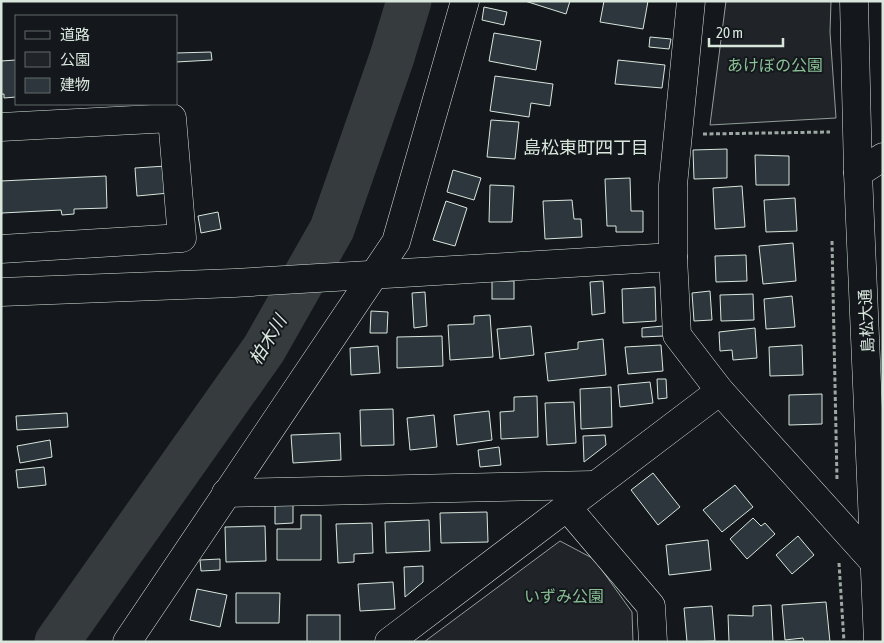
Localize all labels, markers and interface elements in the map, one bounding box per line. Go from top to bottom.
legend [15,15,178,105]
scale bar [709,15,783,47]
text: 20 m [716,24,743,41]
text: 道路 [60,26,90,43]
text: 公園 [60,51,90,68]
park label: あけぼの公園 [727,56,823,74]
text: 建物 [60,76,90,93]
district label: 島松東町四丁目 [523,137,649,158]
street label: 島松大通 [855,289,877,353]
water label: 柏木川 [245,309,292,368]
park label: いずみ公園 [524,587,604,605]

